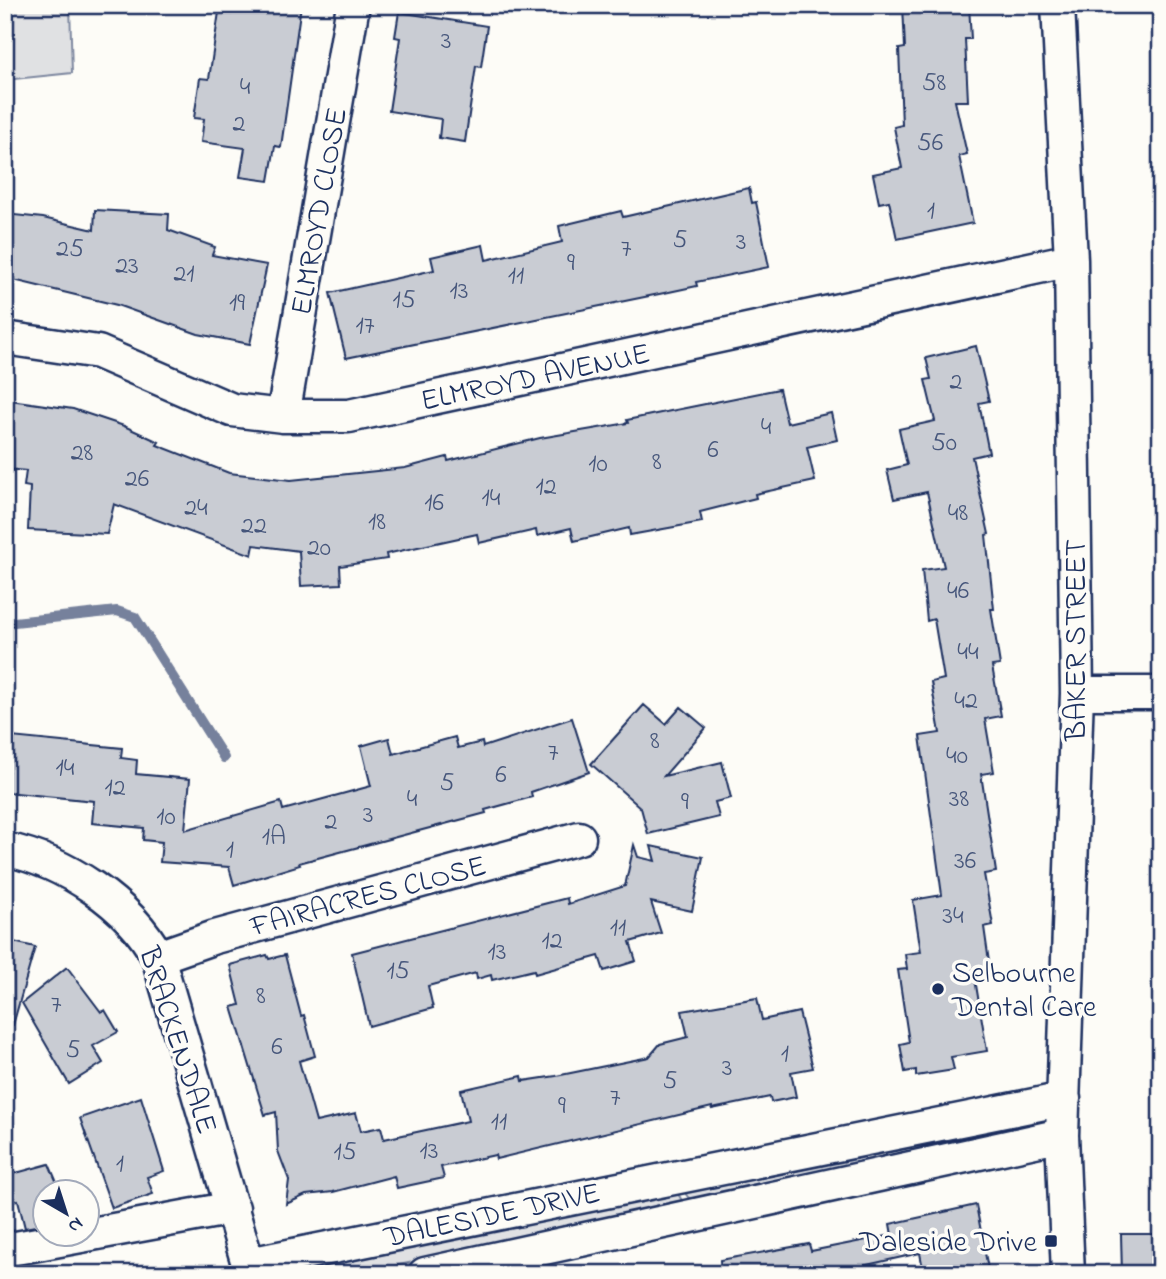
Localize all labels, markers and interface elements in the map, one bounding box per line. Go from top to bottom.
house number: 3 [441,23,451,61]
house number: 58 [922,65,947,103]
house number: 4 [240,69,251,107]
street label: ELMROYD CLOSE [281,104,361,319]
house number: 2 [233,106,246,144]
house number: 56 [917,125,943,163]
house number: 1 [927,193,935,231]
house number: 5 [673,222,688,260]
house number: 3 [736,224,746,262]
house number: 25 [56,231,84,269]
house number: 7 [621,231,632,269]
house number: 9 [567,245,575,283]
house number: 23 [115,248,139,286]
house number: 21 [173,256,195,294]
house number: 11 [508,258,524,296]
house number: 13 [449,273,469,311]
house number: 15 [392,282,416,320]
house number: 19 [229,285,245,323]
house number: 17 [356,308,375,346]
street label: ELMROYD AVENUE [417,333,654,425]
house number: 2 [950,364,963,402]
house number: 4 [761,409,772,447]
house number: 50 [931,425,957,463]
house number: 6 [707,432,719,470]
house number: 28 [71,435,94,473]
house number: 8 [652,444,662,482]
house number: 10 [588,446,608,484]
house number: 26 [125,461,149,499]
house number: 12 [535,469,557,507]
house number: 14 [482,480,501,518]
house number: 16 [424,485,444,523]
house number: 24 [184,490,208,528]
house number: 48 [948,495,968,533]
house number: 18 [368,504,386,542]
house number: 22 [241,508,267,546]
house number: 20 [307,530,331,568]
street label: BAKER STREET [1056,539,1100,742]
house number: 46 [947,573,969,611]
house number: 44 [957,634,979,672]
house number: 42 [954,683,978,721]
house number: 8 [650,723,660,761]
house number: 7 [548,735,559,773]
house number: 40 [946,738,968,776]
house number: 14 [56,750,75,788]
house number: 6 [495,757,507,795]
house number: 5 [440,765,455,803]
house number: 12 [104,770,126,808]
house number: 4 [407,781,418,819]
house number: 38 [949,781,969,819]
house number: 9 [681,784,689,822]
house number: 3 [363,797,373,835]
house number: 10 [156,799,176,837]
house number: 2 [325,804,338,842]
house number: 1A [262,819,286,857]
house number: 1 [226,832,234,870]
house number: 36 [954,843,976,881]
street label: FAIRACRES CLOSE [245,845,492,951]
house number: 34 [942,898,964,936]
house number: 11 [610,910,626,948]
house number: 12 [541,923,563,961]
house number: 13 [487,934,507,972]
street label: BRACKENDALE [125,941,227,1140]
house number: 15 [386,953,410,991]
place label: Selbourne Dental Care [951,953,1097,1031]
house number: 8 [256,978,266,1016]
marker: Selbourne Dental Care [930,981,946,997]
house number: 7 [51,987,62,1025]
house number: 6 [271,1029,283,1067]
house number: 5 [66,1032,81,1070]
house number: 1 [781,1036,789,1074]
house number: 3 [722,1050,732,1088]
house number: 5 [663,1063,678,1101]
house number: 7 [610,1080,621,1118]
house number: 9 [558,1088,566,1126]
house number: 11 [491,1104,507,1142]
house number: 13 [419,1133,439,1171]
house number: 15 [333,1134,357,1172]
house number: 1 [116,1146,124,1184]
street label: DALESIDE DRIVE [380,1173,605,1262]
north arrow [32,1178,102,1248]
text: N [62,1210,89,1239]
place label: Daleside Drive [858,1222,1038,1266]
marker: Daleside Drive [1043,1233,1059,1249]

